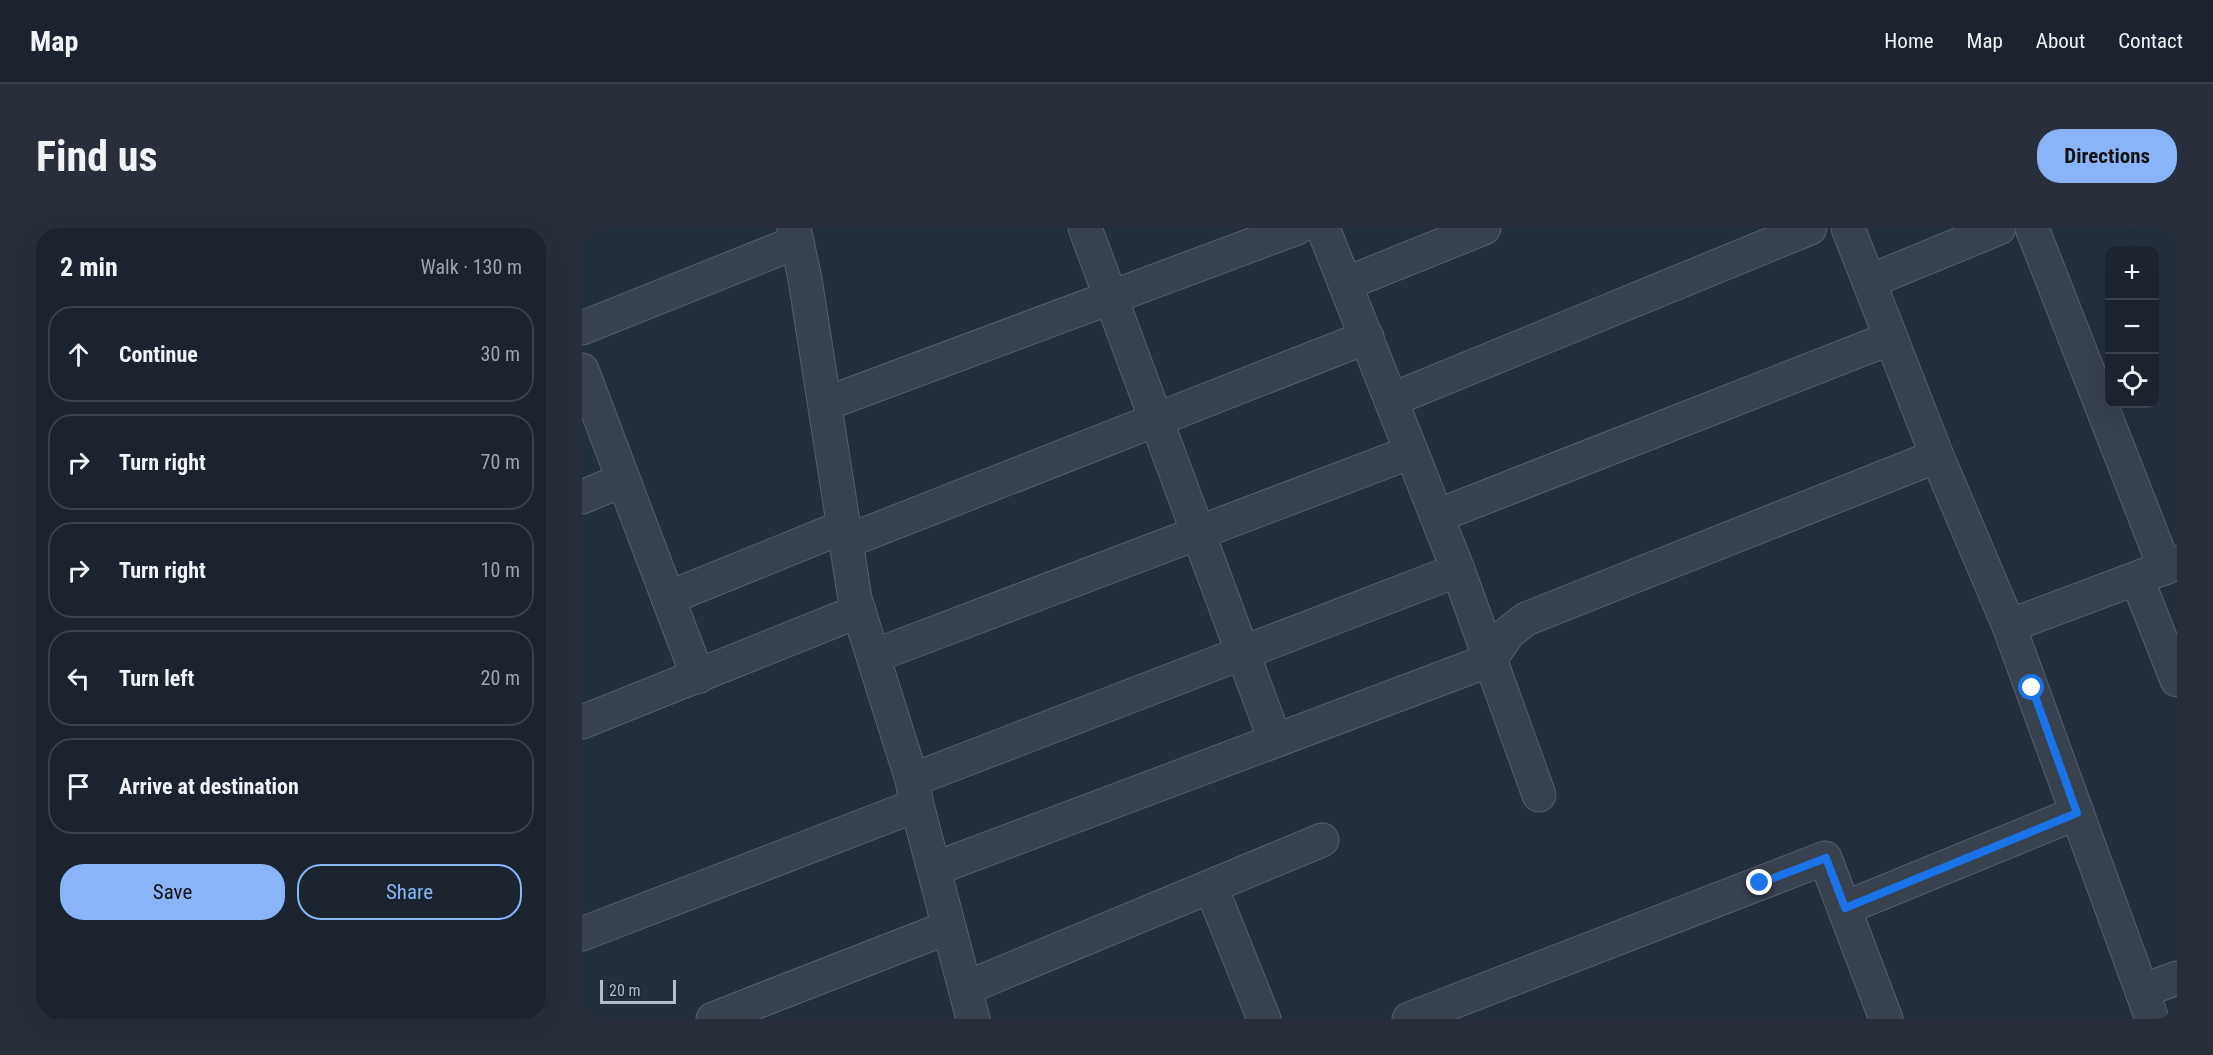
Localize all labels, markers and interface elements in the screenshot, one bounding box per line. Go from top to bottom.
text: Map [30,25,78,58]
text: Home [1884,29,1934,53]
text: Map [1967,29,2003,53]
text: About [2036,29,2085,53]
text: Contact [2118,29,2183,53]
button: Directions [2037,129,2177,183]
text: Find us [36,132,157,181]
map controls [2105,246,2159,408]
button: + [2105,246,2159,300]
text: 2 min [60,252,118,282]
text: Walk · 130 m [421,255,522,279]
button: − [2105,300,2159,354]
icon: ahead [62,338,95,371]
text: Continue [119,342,198,367]
text: 30 m [481,342,520,366]
button: locate [2105,354,2159,408]
icon: right [62,446,95,479]
text: Turn right [119,450,206,475]
text: 70 m [481,450,520,474]
icon: right [62,554,95,587]
text: Turn right [119,558,206,583]
text: 10 m [481,558,520,582]
icon: left [62,662,95,695]
text: Turn left [119,666,194,691]
text: 20 m [481,666,520,690]
route start [2018,674,2044,700]
icon: arrive [62,770,95,803]
text: Arrive at destination [119,774,299,799]
button: Save [60,864,285,920]
button: Share [297,864,522,920]
route end [1746,869,1772,895]
scale bar [600,977,676,1004]
text: 20 m [609,981,641,1000]

